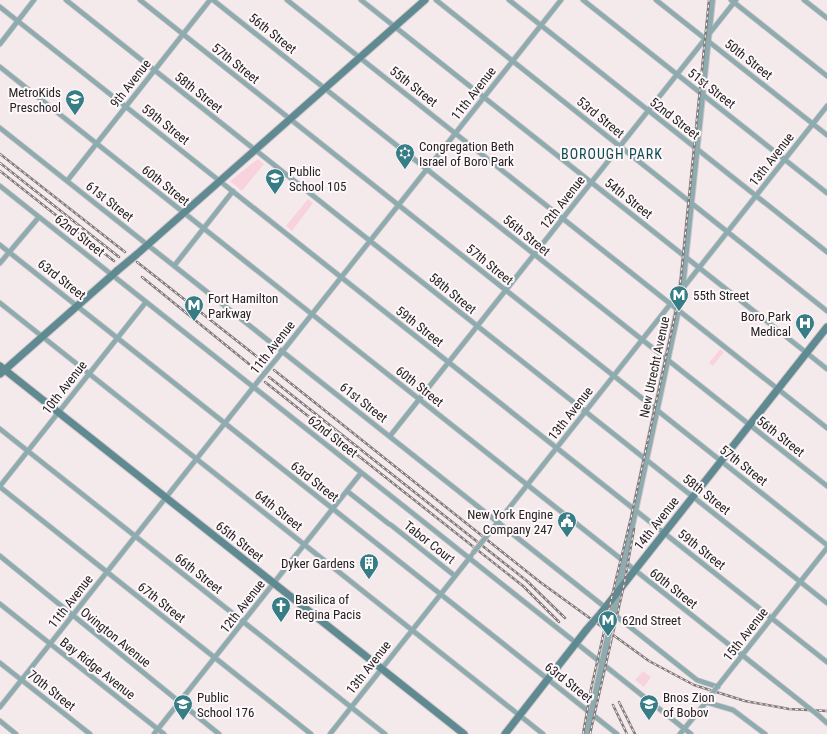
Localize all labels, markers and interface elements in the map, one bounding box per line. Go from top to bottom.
street label: 56th Street [246,10,300,57]
street label: 50th Street [722,36,776,83]
street label: 57th Street [209,40,263,87]
street label: 9th Avenue [107,56,154,110]
street label: 55th Street [387,63,441,110]
street label: 11th Avenue [448,64,499,123]
street label: 51st Street [685,65,739,112]
street label: 58th Street [172,69,226,116]
place label: MetroKids Preschool [8,85,61,115]
school or university icon: MetroKids Preschool [64,88,86,116]
street label: 53rd Street [574,94,628,141]
street label: 52nd Street [647,94,703,143]
street label: 59th Street [139,101,193,148]
street label: 13th Avenue [746,130,797,189]
place label: Congregation Beth Israel of Boro Park [419,139,514,169]
synagogue icon: Congregation Beth Israel of Boro Park [394,142,416,170]
district label: BOROUGH PARK [561,146,663,162]
street label: 60th Street [139,162,193,209]
place label: Public School 105 [289,164,346,194]
school or university icon: Public School 105 [264,167,286,195]
street label: 12th Avenue [537,173,588,232]
street label: 54th Street [602,175,656,222]
street label: 61st Street [83,178,137,225]
street label: 62nd Street [52,211,108,260]
street label: 56th Street [500,212,553,259]
street label: 57th Street [463,241,516,288]
street label: 63rd Street [35,256,89,303]
street label: 58th Street [426,270,479,317]
metro station icon: 55th Street [668,284,690,312]
place label: 55th Street [693,288,750,303]
place label: Fort Hamilton Parkway [208,291,278,321]
metro station icon: Fort Hamilton Parkway [183,294,205,322]
street label: 59th Street [393,303,447,350]
place label: Boro Park Medical [741,309,791,339]
hospital icon: Boro Park Medical [794,312,816,340]
street label: New Utrecht Avenue [636,315,673,419]
street label: 11th Avenue [247,318,298,377]
street label: 10th Avenue [39,358,90,417]
street label: 60th Street [393,363,447,410]
street label: 61st Street [337,379,391,426]
street label: 13th Avenue [545,384,596,443]
street label: 62nd Street [305,412,361,461]
street label: 56th Street [754,413,808,460]
street label: 57th Street [717,442,771,489]
street label: 63rd Street [288,458,342,505]
street label: 58th Street [680,471,734,518]
street label: 64th Street [252,487,306,534]
street label: 14th Avenue [631,494,682,553]
place label: New York Engine Company 247 [467,507,553,537]
public building icon: New York Engine Company 247 [556,510,578,538]
street label: 65th Street [213,518,267,565]
street label: Tabor Court [401,518,458,567]
street label: 59th Street [675,526,729,573]
street label: 66th Street [172,550,226,597]
building icon: Dyker Gardens [358,552,380,580]
place label: Dyker Gardens [281,556,355,571]
street label: 60th Street [647,565,701,612]
street label: 11th Avenue [45,572,96,631]
street label: 12th Avenue [217,577,268,636]
street label: 67th Street [135,579,189,626]
place label: Basilica of Regina Pacis [295,592,361,622]
church icon: Basilica of Regina Pacis [270,595,292,623]
street label: Ovington Avenue [78,604,154,670]
street label: 15th Avenue [720,605,771,664]
metro station icon: 62nd Street [597,609,619,637]
place label: 62nd Street [622,613,681,628]
street label: Bay Ridge Avenue [57,635,138,702]
street label: 13th Avenue [343,638,394,697]
street label: 63rd Street [542,659,596,706]
street label: 70th Street [25,667,79,714]
place label: Public School 176 [197,690,254,720]
place label: Bnos Zion of Bobov [663,690,714,720]
school or university icon: Public School 176 [172,693,194,721]
school or university icon: Bnos Zion of Bobov [638,693,660,721]

